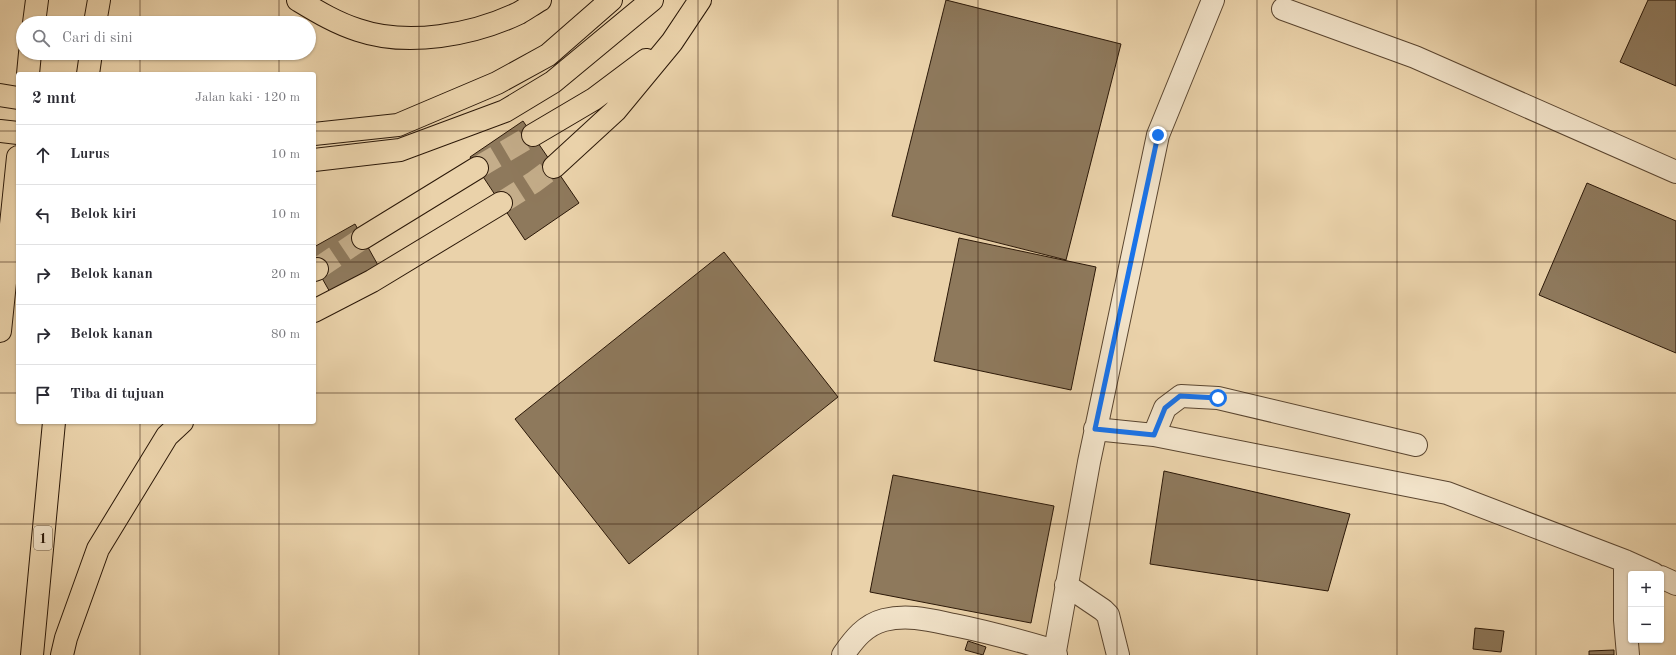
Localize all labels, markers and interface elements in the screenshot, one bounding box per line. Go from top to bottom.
search box [16,16,316,60]
icon: search [30,27,52,49]
text: Cari di sini [62,31,133,46]
text: 2 mnt [32,90,76,107]
text: Jalan kaki · 120 m [195,91,300,104]
route end [1149,126,1167,144]
icon: ahead [32,144,54,166]
text: Lurus [70,147,110,162]
text: 10 m [271,148,300,161]
icon: left [32,204,54,226]
text: Belok kiri [70,207,136,222]
text: 10 m [271,208,300,221]
icon: right [32,264,54,286]
text: Belok kanan [70,267,153,282]
text: 20 m [271,268,300,281]
icon: right [32,324,54,346]
text: Belok kanan [70,327,153,342]
text: 80 m [271,328,300,341]
icon: arrive [32,384,54,406]
text: Tiba di tujuan [70,387,164,402]
route start [1209,389,1227,407]
road number: 1 [34,526,52,550]
map controls [1628,571,1664,643]
button: + [1628,571,1664,607]
button: − [1628,607,1664,643]

